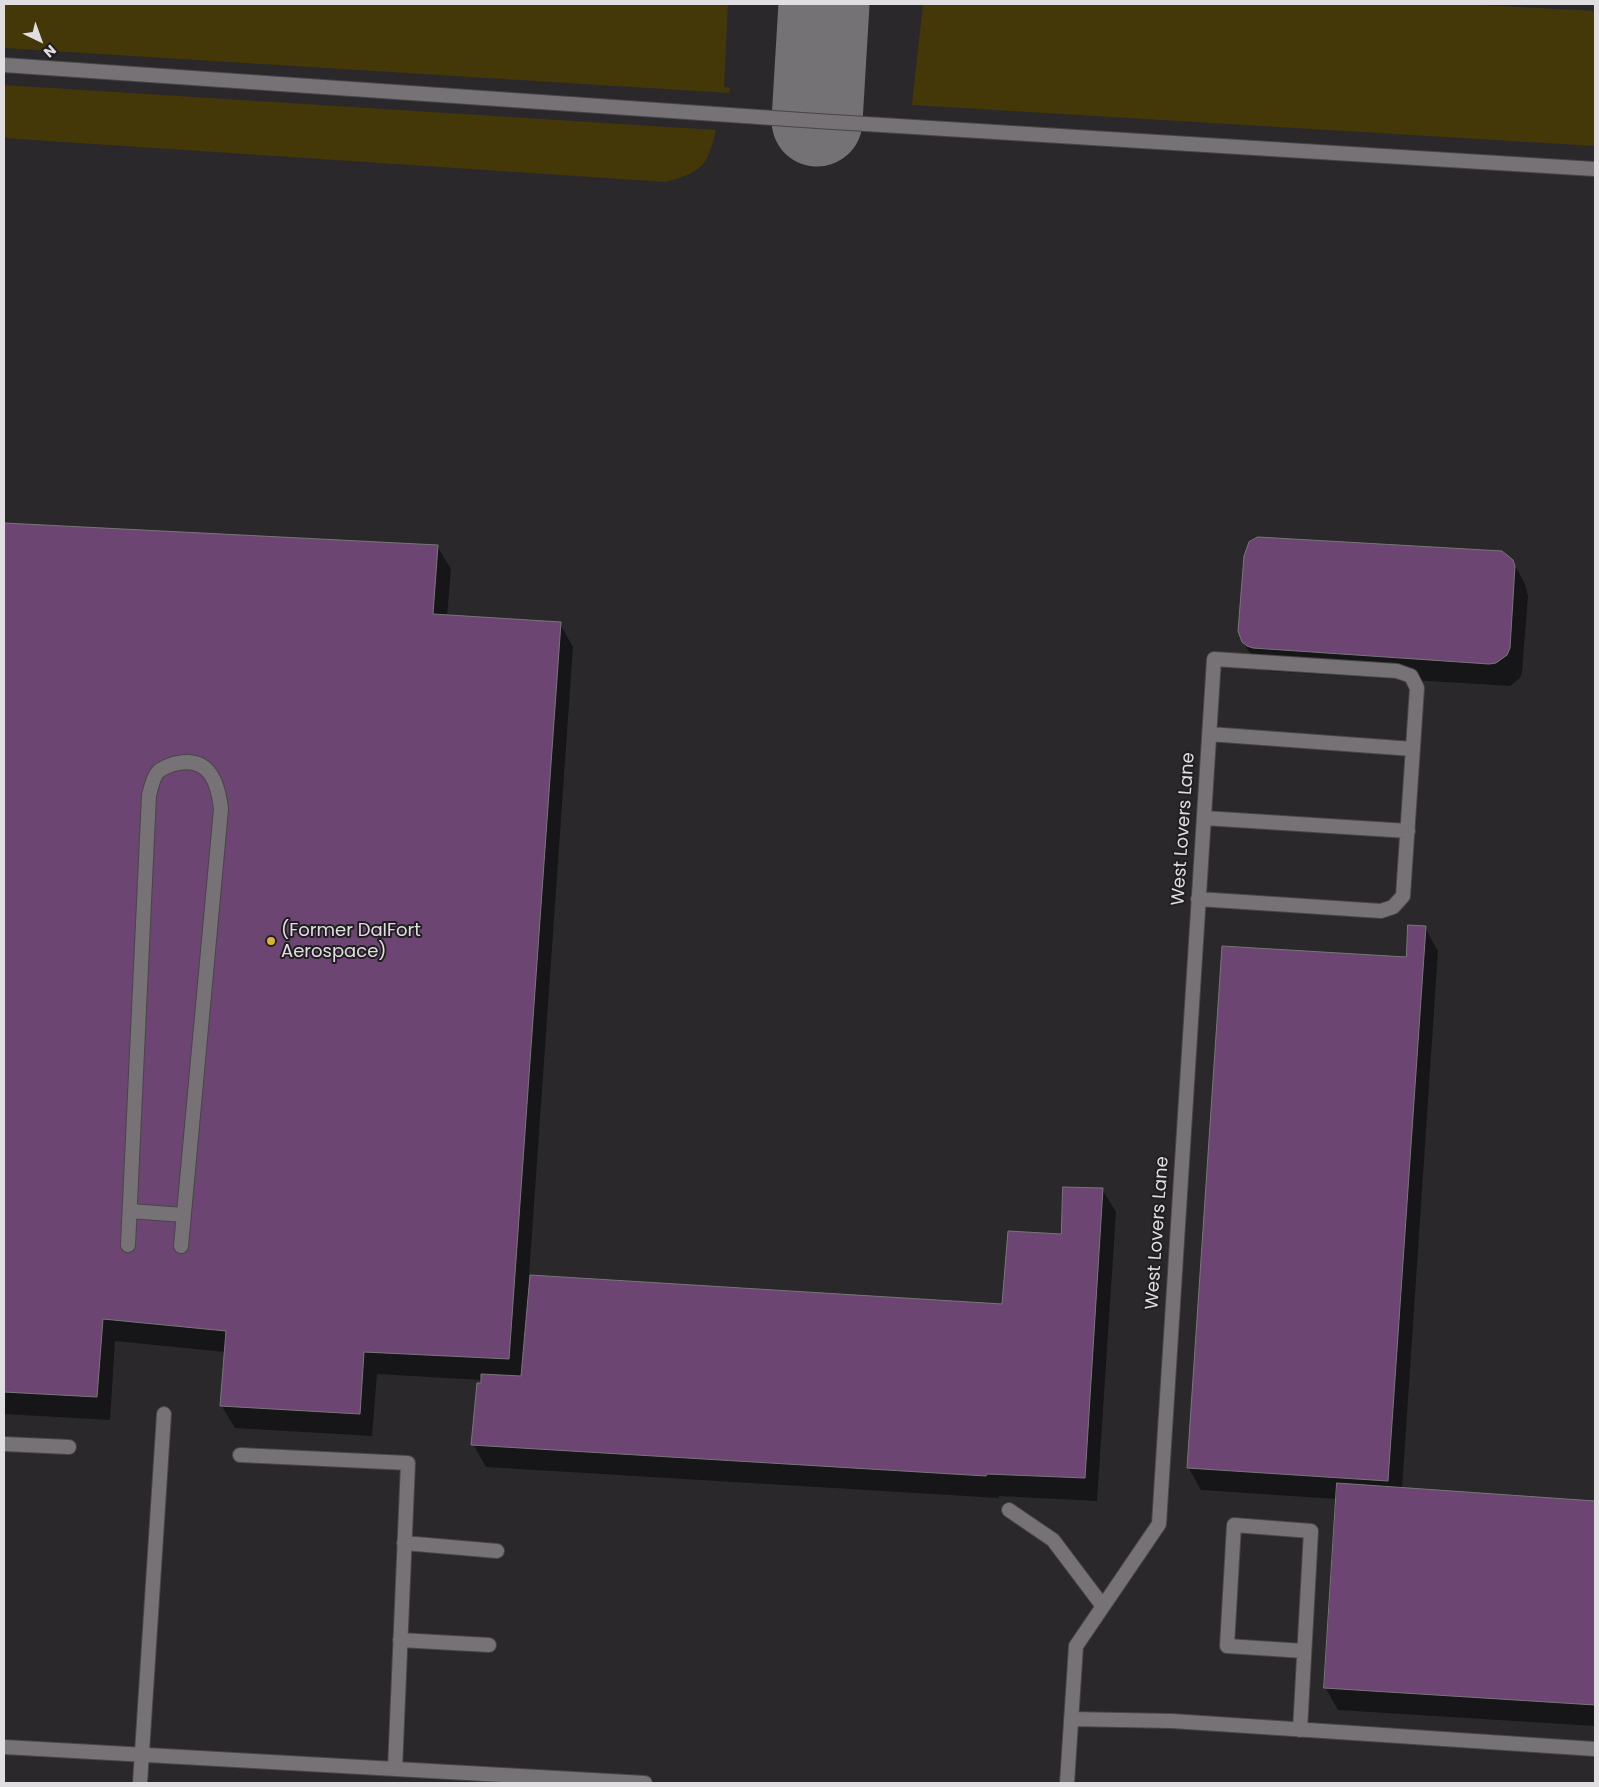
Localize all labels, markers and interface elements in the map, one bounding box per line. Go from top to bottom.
north arrow [15,15,65,65]
text: N [39,40,61,62]
street label: West Lovers Lane [1168,752,1200,906]
place label: (Former DalFort Aerospace) [281,920,421,962]
marker: (Former DalFort Aerospace) [265,935,277,947]
street label: West Lovers Lane [1142,1156,1174,1310]

